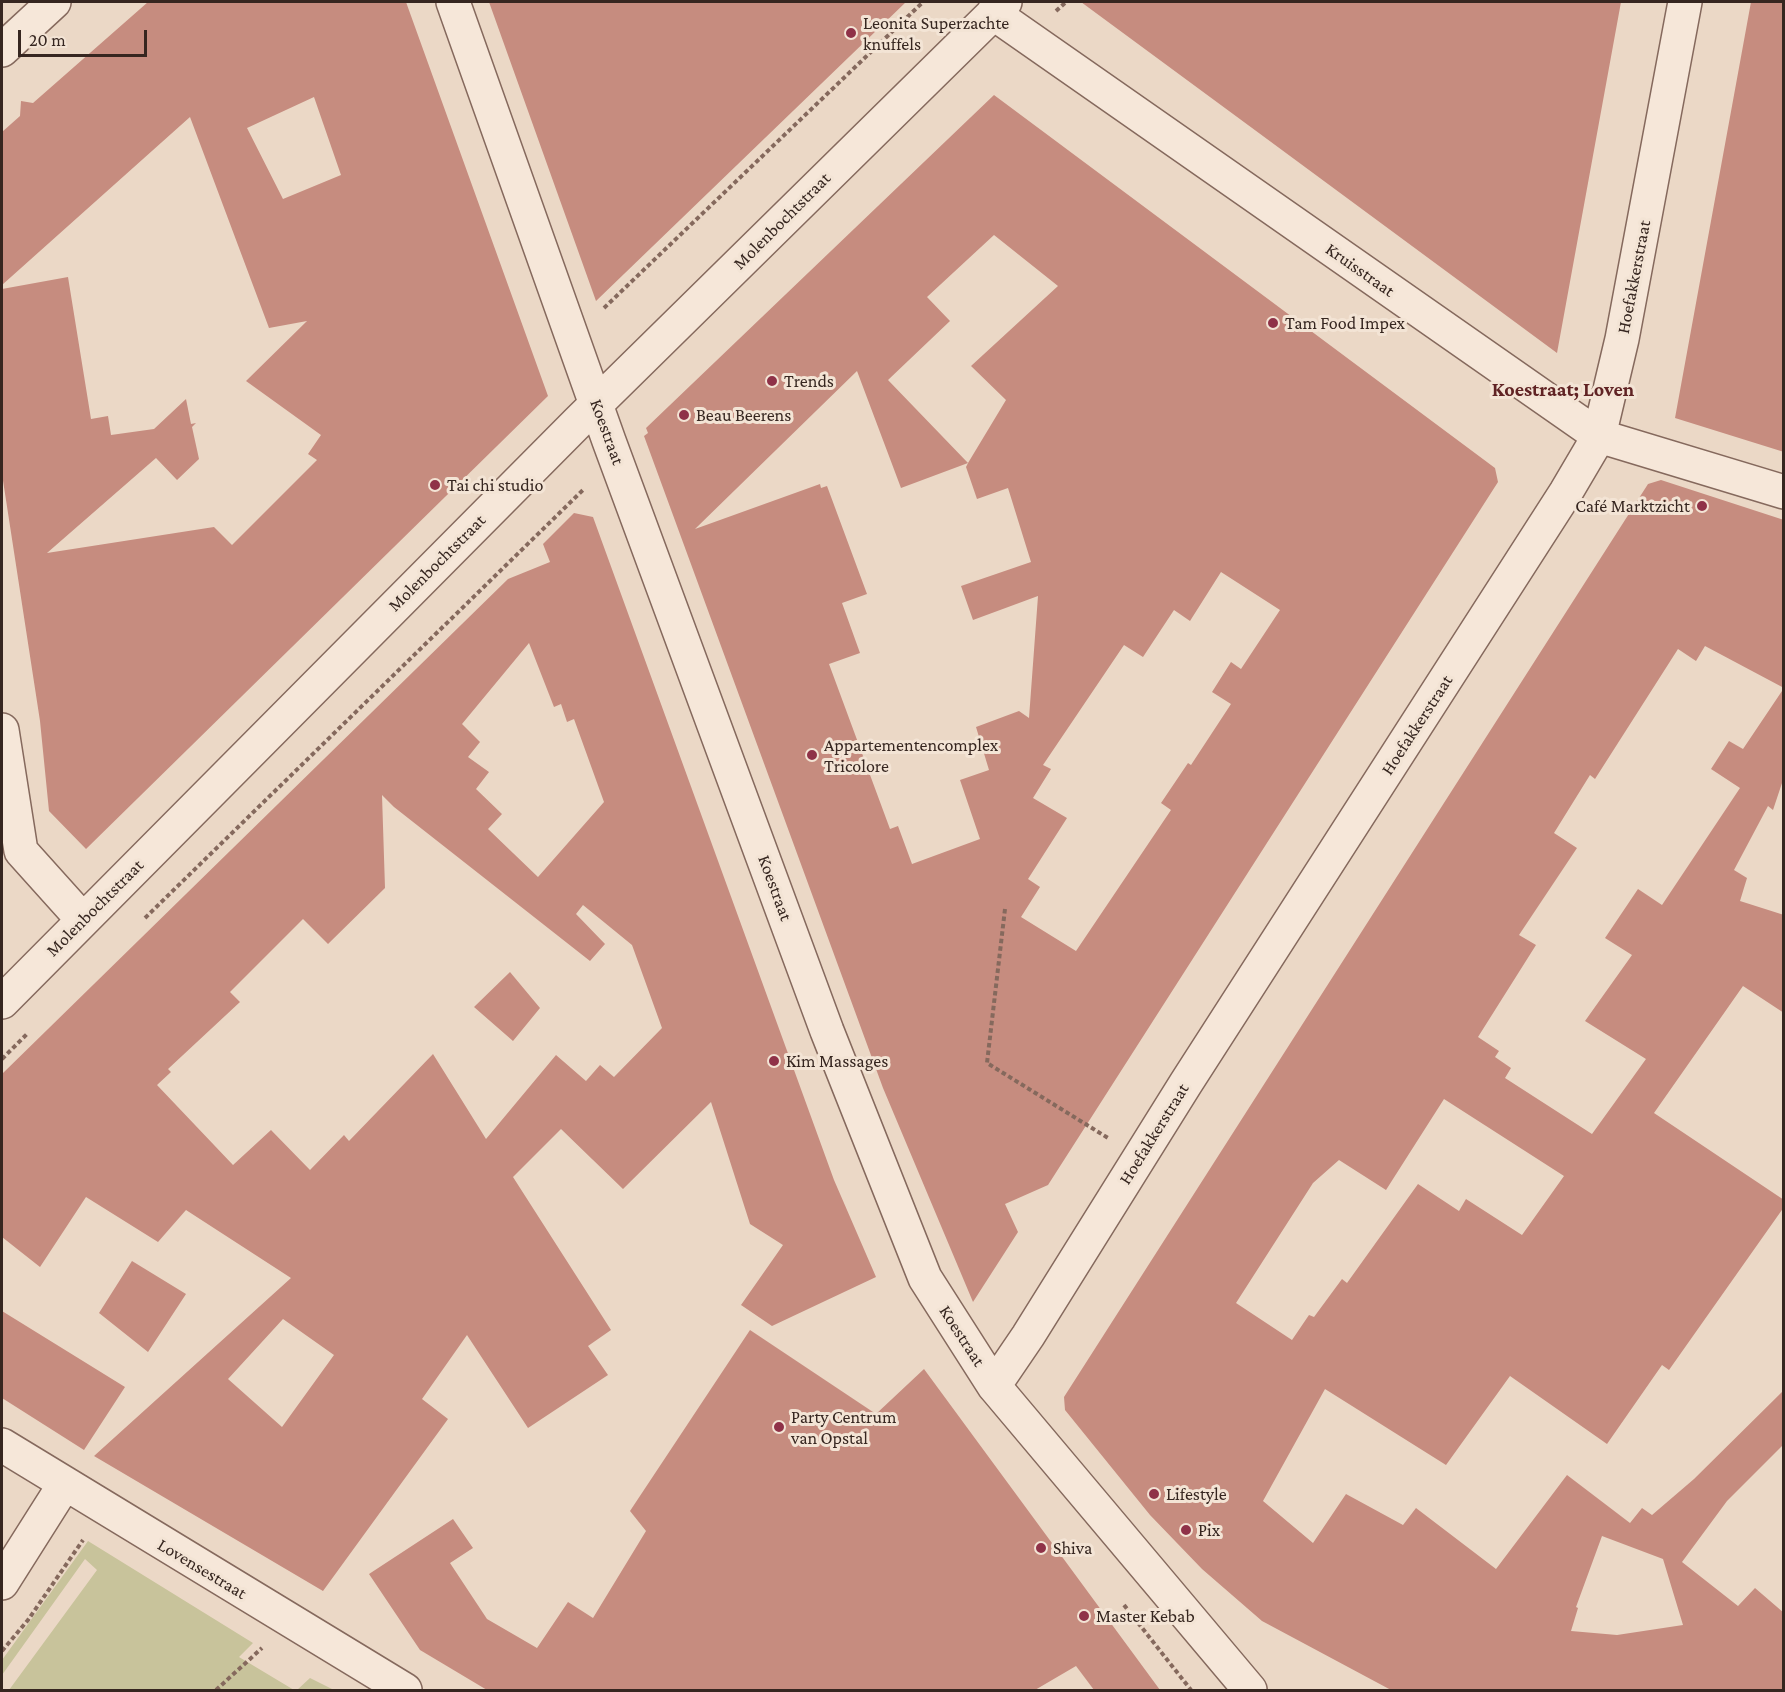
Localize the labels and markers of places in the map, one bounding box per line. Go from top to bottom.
place label: Leonita Superzachte knuffels [863,12,1009,54]
marker: Leonita Superzachte knuffels [844,26,858,40]
place label: Tam Food Impex [1285,312,1405,334]
marker: Tam Food Impex [1266,316,1280,330]
place label: Trends [784,370,834,392]
marker: Trends [765,374,779,388]
place label: Beau Beerens [696,404,791,426]
marker: Beau Beerens [677,408,691,422]
place label: Tai chi studio [447,474,543,496]
marker: Tai chi studio [428,478,442,492]
place label: Café Marktzicht [1575,495,1690,517]
marker: Café Marktzicht [1695,499,1709,513]
place label: Appartementencomplex Tricolore [824,734,998,777]
marker: Appartementencomplex Tricolore [805,748,819,762]
place label: Kim Massages [786,1050,888,1072]
marker: Kim Massages [767,1054,781,1068]
place label: Party Centrum van Opstal [791,1406,896,1448]
marker: Party Centrum van Opstal [772,1420,786,1434]
place label: Lifestyle [1166,1483,1227,1505]
marker: Lifestyle [1147,1487,1161,1501]
place label: Pix [1198,1519,1220,1541]
marker: Pix [1179,1523,1193,1537]
place label: Shiva [1053,1537,1092,1559]
marker: Shiva [1034,1541,1048,1555]
place label: Master Kebab [1096,1605,1195,1627]
marker: Master Kebab [1077,1609,1091,1623]

